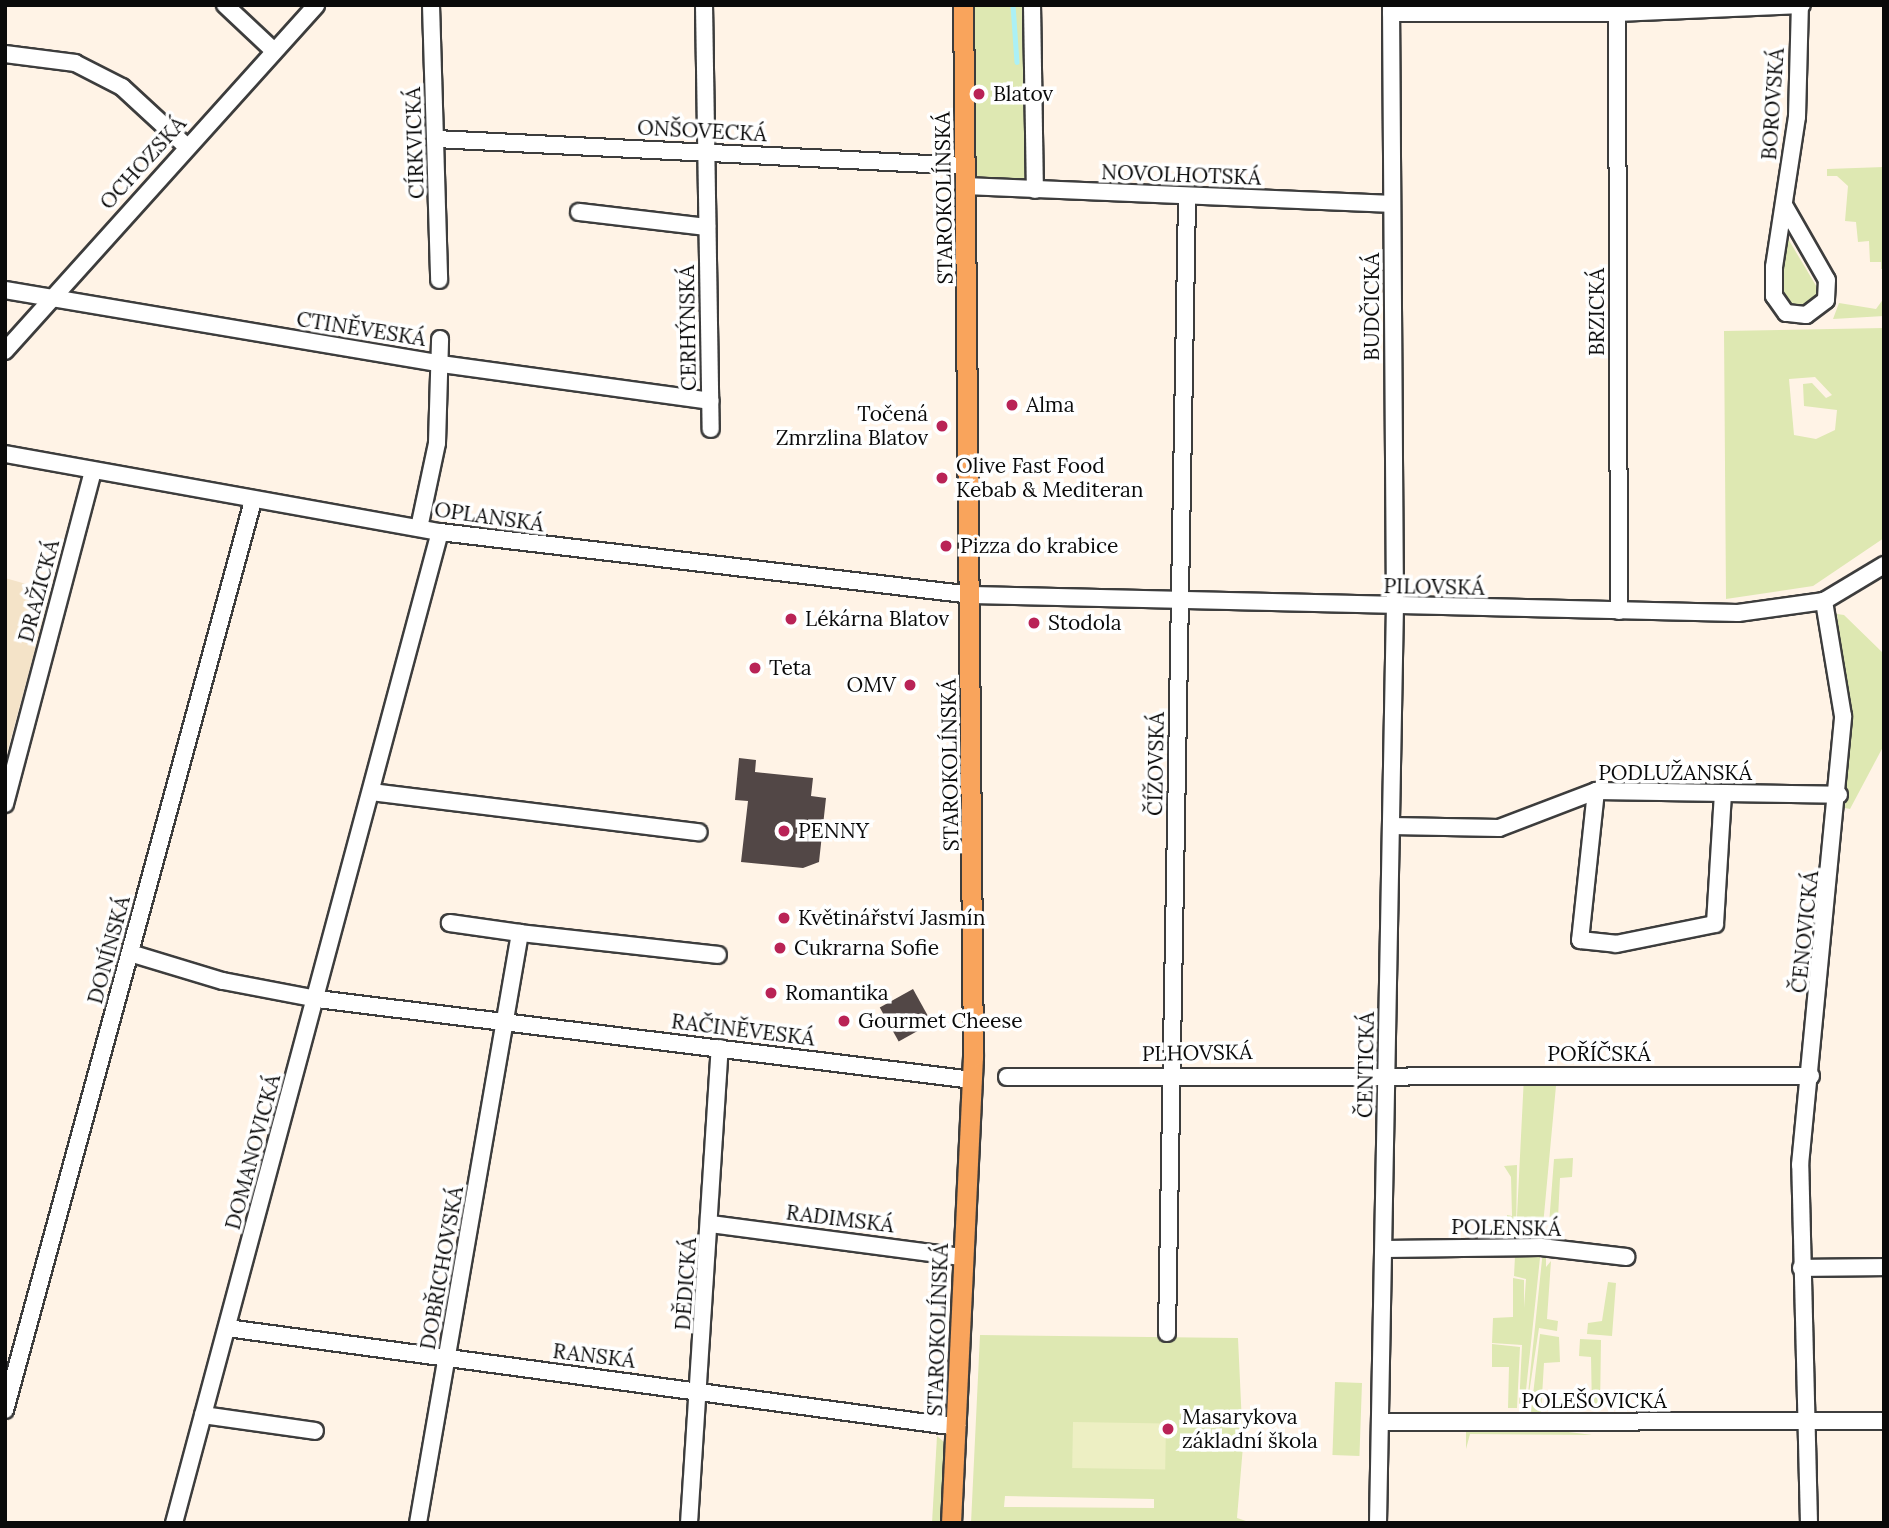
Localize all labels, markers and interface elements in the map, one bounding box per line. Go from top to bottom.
street label: BOROVSKÁ [1757,47,1789,161]
place label: Blatov [993,81,1053,107]
marker: Blatov [971,86,987,102]
street label: CÍRKVICKÁ [400,87,430,199]
street label: OCHOZSKÁ [95,111,191,215]
street label: STAROKOLÍNSKÁ [930,112,958,284]
street label: ONŠOVECKÁ [637,115,767,147]
street label: NOVOLHOTSKÁ [1101,160,1261,190]
street label: BUDČICKÁ [1359,253,1385,361]
street label: CERHÝNSKÁ [674,265,702,391]
street label: BRZICKÁ [1584,268,1610,356]
street label: CTINĚVESKÁ [295,306,427,352]
place label: Alma [1026,392,1074,418]
marker: Alma [1004,397,1020,413]
place label: Točená Zmrzlina Blatov [776,401,928,451]
marker: Točená Zmrzlina Blatov [934,418,950,434]
place label: Olive Fast Food Kebab & Mediteran [956,453,1144,503]
marker: Olive Fast Food Kebab & Mediteran [934,470,950,486]
street label: OPLANSKÁ [433,497,545,537]
place label: Pizza do krabice [960,533,1118,559]
street label: DRAŽICKÁ [13,537,65,645]
marker: Pizza do krabice [938,538,954,554]
street label: PILOVSKÁ [1383,574,1485,600]
place label: Lékárna Blatov [805,606,949,632]
place label: Stodola [1048,610,1122,636]
marker: Lékárna Blatov [783,611,799,627]
marker: Stodola [1026,615,1042,631]
place label: Teta [769,655,812,681]
marker: Teta [747,660,763,676]
place label: OMV [846,672,896,698]
marker: OMV [902,677,918,693]
street label: STAROKOLÍNSKÁ [936,679,964,851]
street label: ČÍŽOVSKÁ [1142,712,1170,816]
street label: PODLUŽANSKÁ [1598,760,1752,786]
place label: PENNY [798,818,869,844]
marker: PENNY [776,823,792,839]
street label: ČENOVICKÁ [1786,870,1824,994]
street label: DONÍNSKÁ [83,893,135,1007]
place label: Květinářství Jasmín [798,905,985,931]
marker: Květinářství Jasmín [776,910,792,926]
place label: Cukrarna Sofie [794,935,939,961]
marker: Cukrarna Sofie [772,940,788,956]
place label: Romantika [785,980,889,1006]
marker: Romantika [763,985,779,1001]
place label: Gourmet Cheese [858,1008,1023,1034]
street label: RAČINĚVESKÁ [670,1009,816,1051]
street label: ČENTICKÁ [1352,1012,1380,1118]
marker: Gourmet Cheese [836,1013,852,1029]
street label: PLHOVSKÁ [1142,1039,1252,1067]
street label: POŘÍČSKÁ [1547,1041,1651,1067]
street label: DOMANOVICKÁ [220,1072,286,1232]
street label: DOBŘICHOVSKÁ [415,1184,469,1352]
street label: RADIMSKÁ [785,1200,895,1238]
street label: POLENSKÁ [1451,1214,1561,1242]
street label: DĚDICKÁ [670,1237,702,1331]
street label: STAROKOLÍNSKÁ [922,1243,954,1417]
street label: RANSKÁ [551,1338,637,1374]
street label: POLEŠOVICKÁ [1521,1388,1667,1414]
place label: Masarykova základní škola [1182,1404,1318,1454]
marker: Masarykova základní škola [1160,1421,1176,1437]

